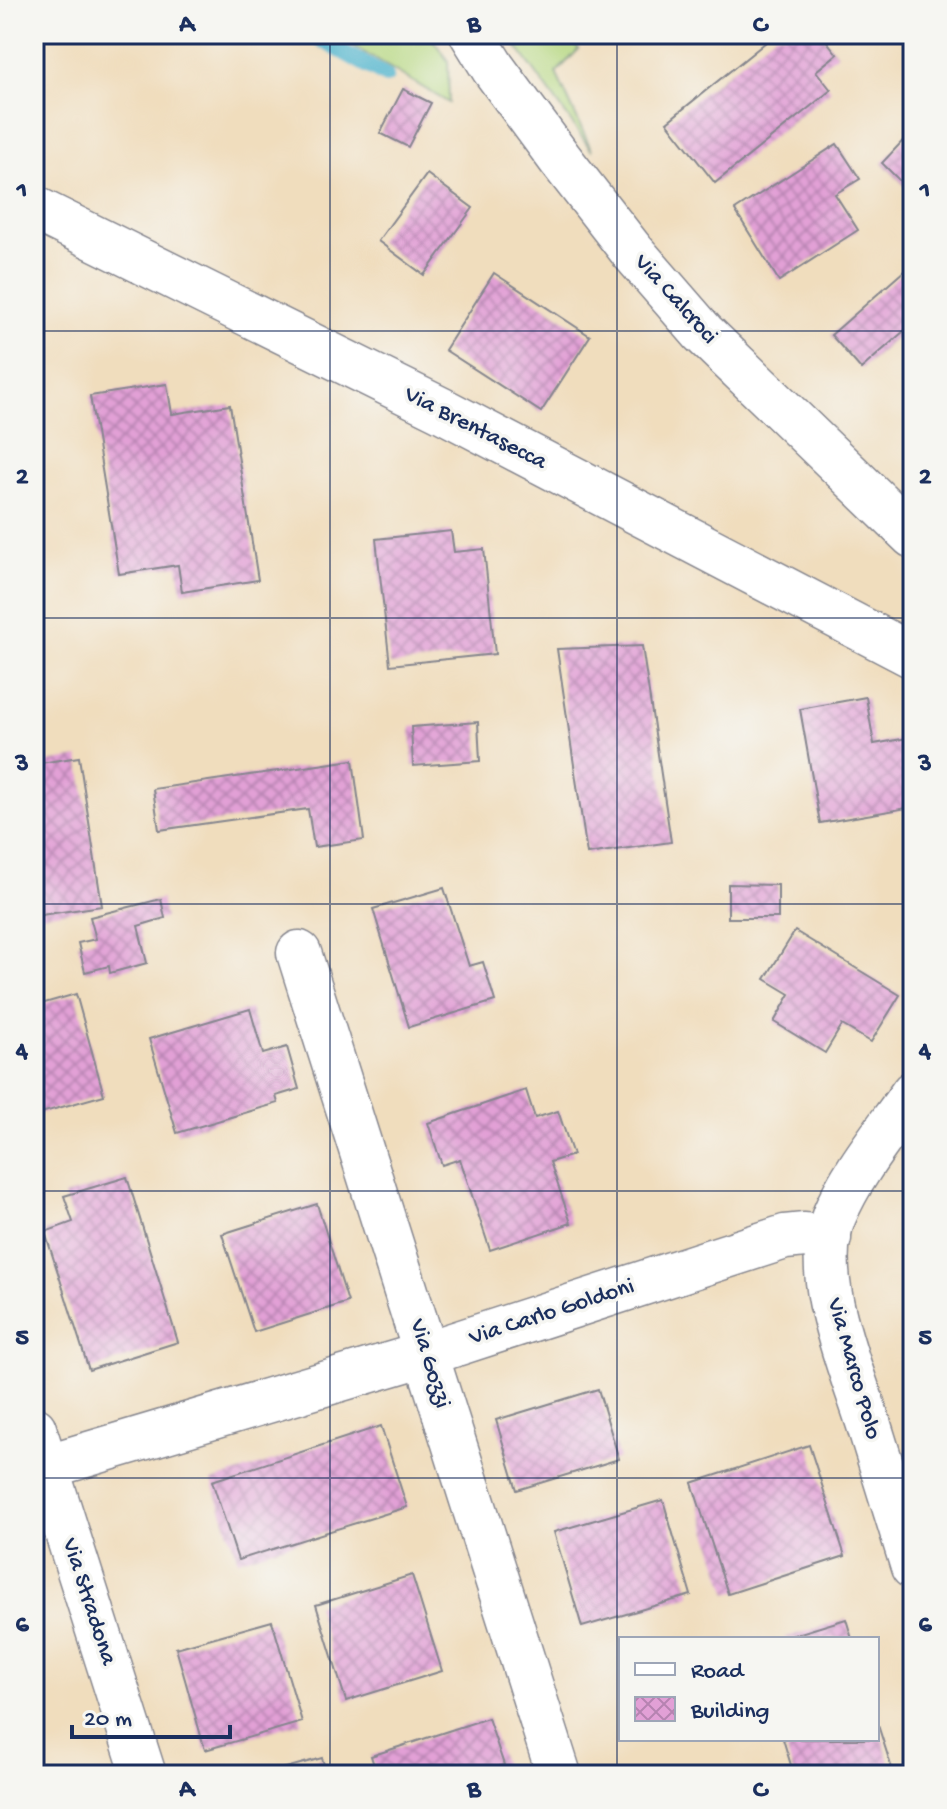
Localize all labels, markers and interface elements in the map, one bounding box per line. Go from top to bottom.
text: A [178,11,196,42]
text: B [466,11,482,42]
text: C [753,11,770,42]
text: 1 [16,177,27,208]
text: 1 [919,177,930,208]
street label: Via Calcroci [626,248,723,351]
street label: Via Brentasecca [398,380,552,478]
text: 2 [16,463,29,494]
text: 2 [919,463,932,494]
text: 3 [14,750,29,781]
text: 3 [917,750,932,781]
text: 4 [15,1037,29,1068]
text: 4 [918,1037,932,1068]
street label: Via Carlo Goldoni [465,1273,638,1354]
street label: Via Marco Polo [819,1294,887,1443]
street label: Via Gozzi [401,1315,456,1412]
text: 5 [15,1324,29,1355]
text: 5 [918,1324,932,1355]
street label: Via Stradona [54,1534,122,1670]
text: 6 [15,1611,29,1642]
text: 6 [918,1611,932,1642]
legend [619,1637,879,1741]
text: Road [691,1658,745,1687]
scale bar [72,1689,230,1739]
text: Building [690,1698,769,1727]
text: 20 m [84,1706,132,1735]
text: A [178,1776,196,1807]
text: B [466,1776,482,1807]
text: C [753,1776,770,1807]

